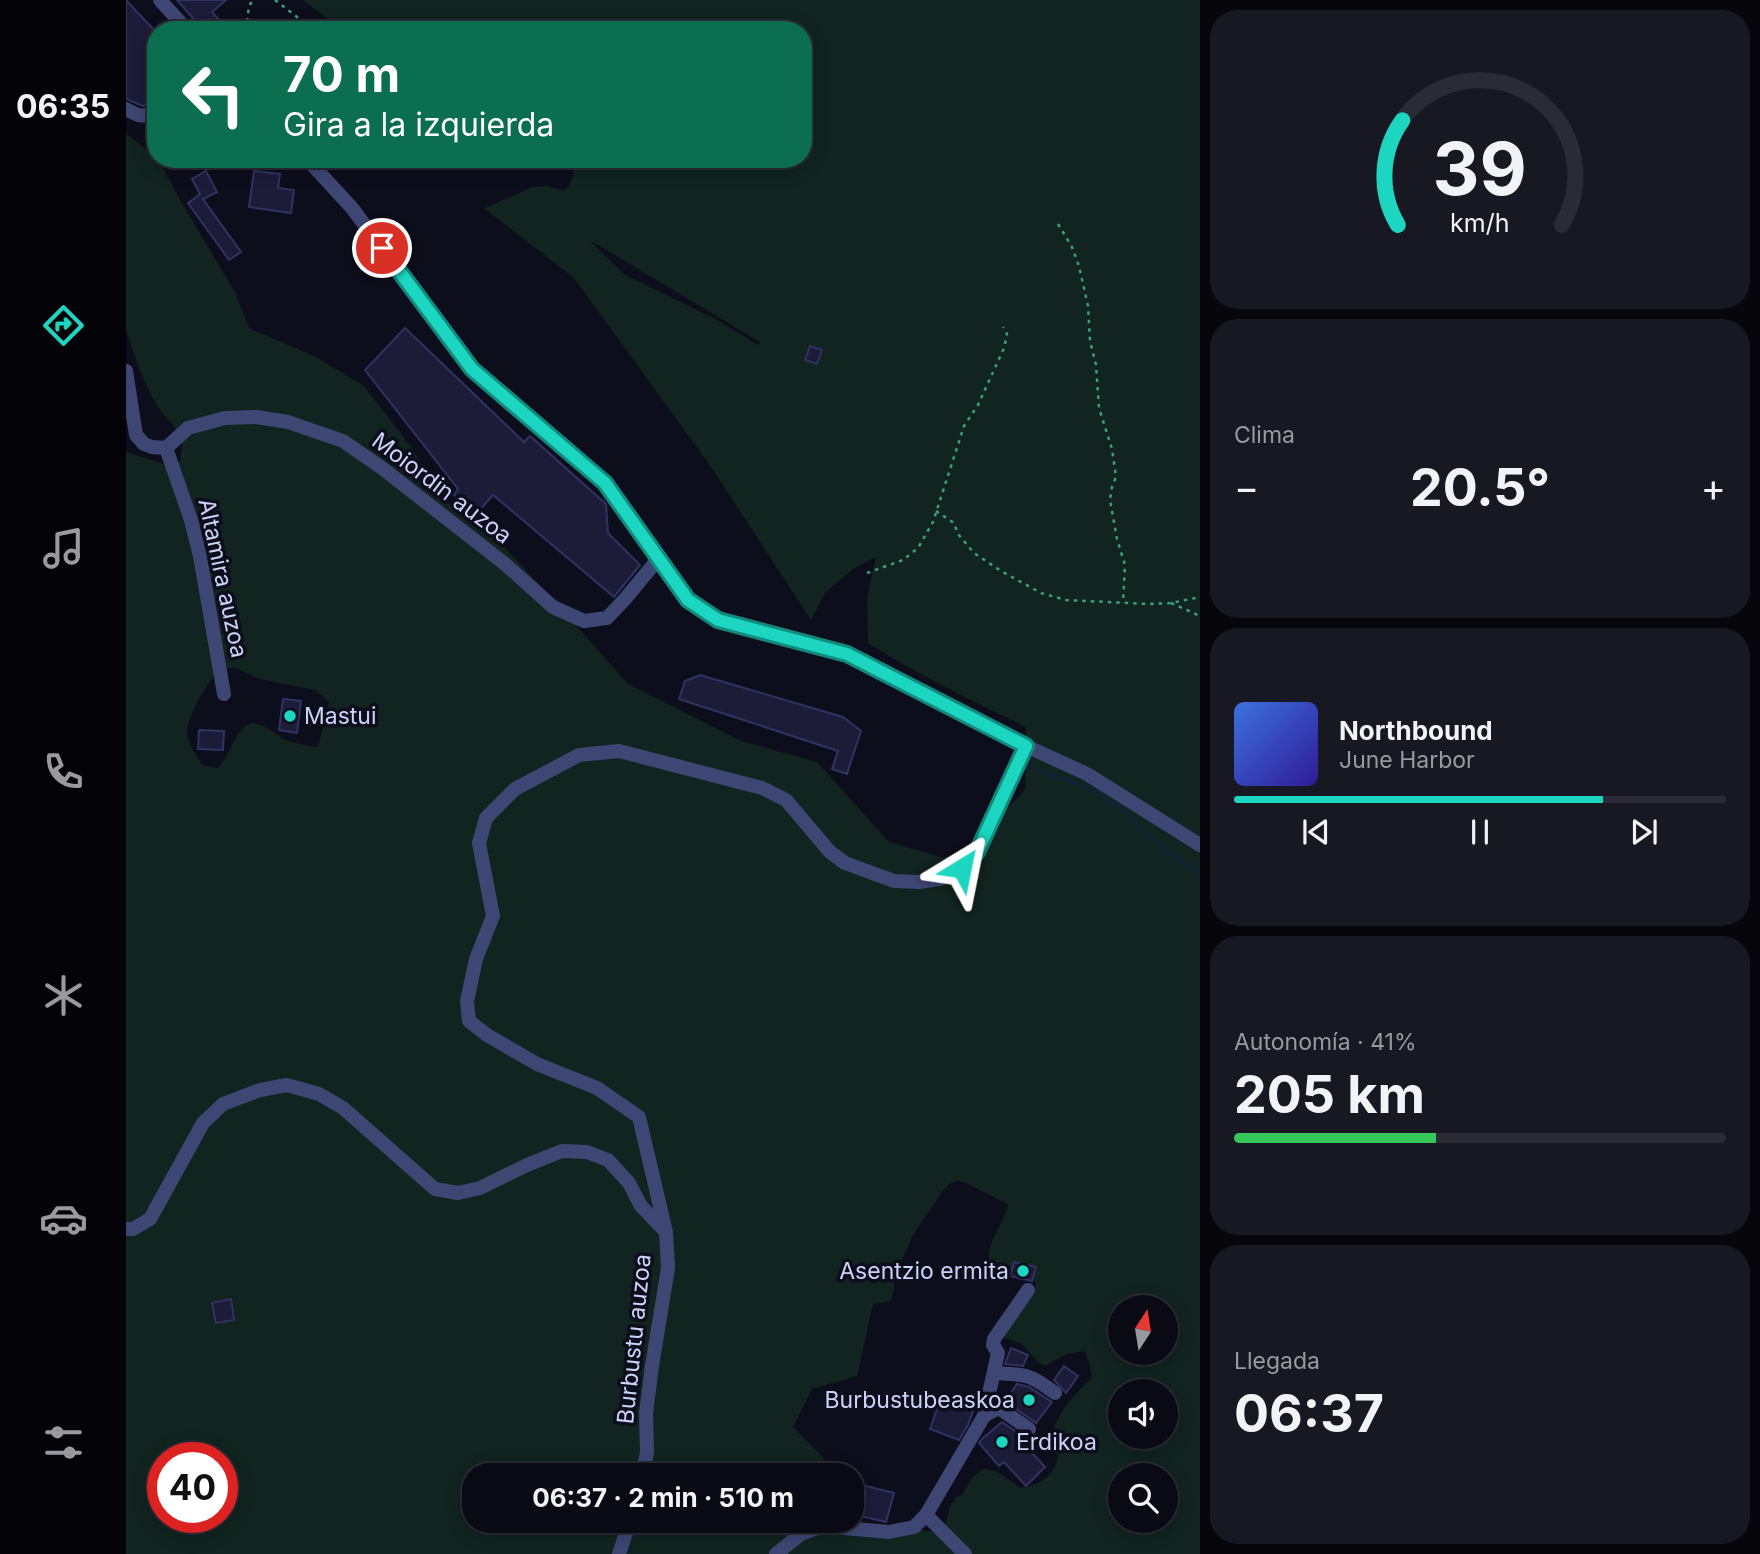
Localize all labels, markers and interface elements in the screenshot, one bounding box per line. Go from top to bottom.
text: 70 m [283,45,400,104]
icon: left [168,49,259,140]
text: 06:35 [16,87,110,126]
text: Gira a la izquierda [283,105,554,144]
text: 39 [1433,125,1527,214]
text: km/h [1450,208,1510,238]
pin [352,218,412,278]
icon: arrive [363,229,401,267]
icon: directions [39,301,88,350]
text: Clima [1234,421,1295,449]
street label: Moiordin auzoa [367,426,517,550]
text: 20.5° [1410,456,1550,519]
text: − [1234,464,1259,510]
text: + [1701,464,1726,510]
street label: Altamira auzoa [192,496,254,660]
icon: music [39,524,88,573]
place label: Mastui [304,702,377,730]
marker: Mastui [282,708,298,724]
text: Northbound [1339,715,1493,746]
text: June Harbor [1339,746,1475,774]
icon: phone [39,747,88,796]
icon: previous [1297,813,1335,851]
icon: pause [1461,813,1499,851]
icon: next [1625,813,1663,851]
position arrow [925,831,999,905]
icon: climate [39,971,88,1020]
text: Autonomía · 41% [1234,1028,1416,1056]
text: 205 km [1234,1063,1425,1126]
icon: car [39,1194,88,1243]
street label: Burbustu auzoa [611,1253,657,1425]
place label: Asentzio ermita [839,1257,1009,1285]
marker: Asentzio ermita [1015,1263,1031,1279]
north arrow [1108,1295,1178,1365]
map controls [1108,1295,1178,1533]
text: Llegada [1234,1347,1320,1375]
button: sound [1108,1379,1178,1449]
text: 06:37 [1234,1382,1384,1445]
place label: Burbustubeaskoa [825,1386,1015,1414]
marker: Burbustubeaskoa [1021,1392,1037,1408]
icon: filters [39,1418,88,1467]
place label: Erdikoa [1016,1428,1097,1456]
marker: Erdikoa [994,1434,1010,1450]
speed limit sign: 40 [147,1442,238,1533]
button: search [1108,1463,1178,1533]
text: 06:37 · 2 min · 510 m [532,1482,794,1513]

